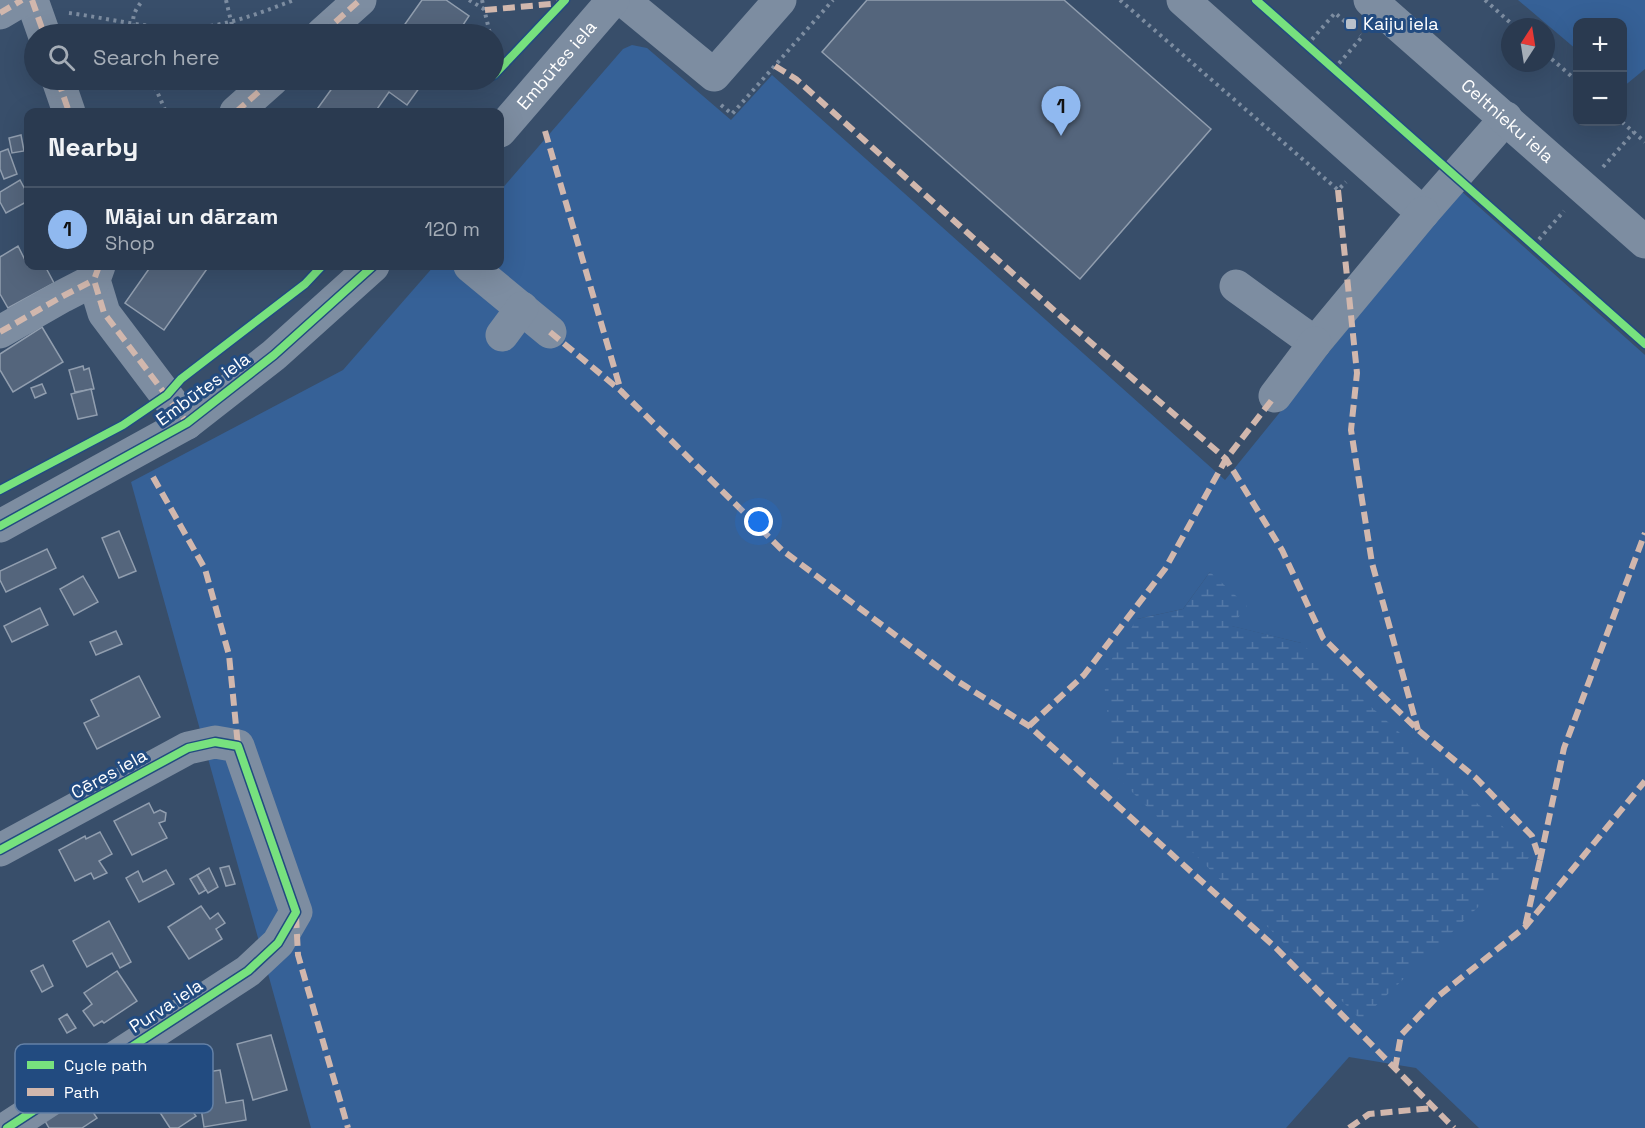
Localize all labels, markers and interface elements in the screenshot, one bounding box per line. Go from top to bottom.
place label: Kaiju iela [1363,12,1439,35]
street label: Embūtes iela [512,15,601,114]
marker: Kaiju iela [1344,17,1358,31]
north arrow [1501,18,1555,72]
map controls [1573,18,1627,126]
button: + [1573,18,1627,72]
search box [24,24,504,90]
icon: search [45,41,78,74]
text: Search here [93,43,220,71]
button: − [1573,72,1627,126]
street label: Celtnieku iela [1456,73,1559,168]
pin: 1 [1042,86,1080,136]
text: Nearby [48,130,138,164]
text: Mājai un dārzam [105,202,278,230]
text: 1 [63,216,72,242]
text: 120 m [424,216,480,242]
text: Shop [105,230,155,256]
street label: Embūtes iela [151,347,254,430]
your location [744,507,773,536]
street label: Cēres iela [67,743,151,804]
street label: Purva iela [125,973,207,1038]
legend [15,1044,213,1113]
text: Cycle path [64,1055,147,1076]
text: Path [64,1082,99,1103]

